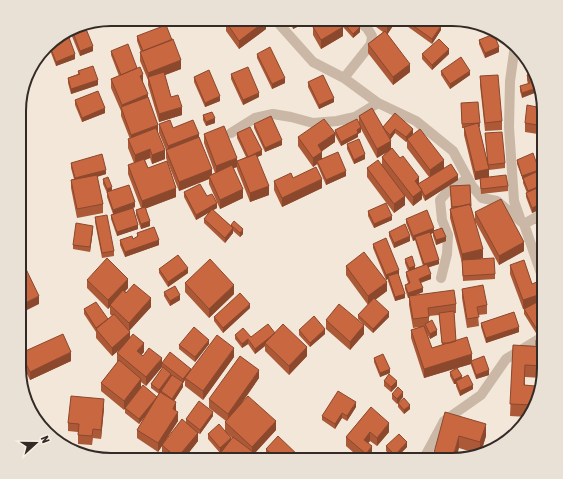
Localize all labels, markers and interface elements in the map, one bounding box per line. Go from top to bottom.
north arrow [16,423,56,463]
text: N [39,434,52,445]

